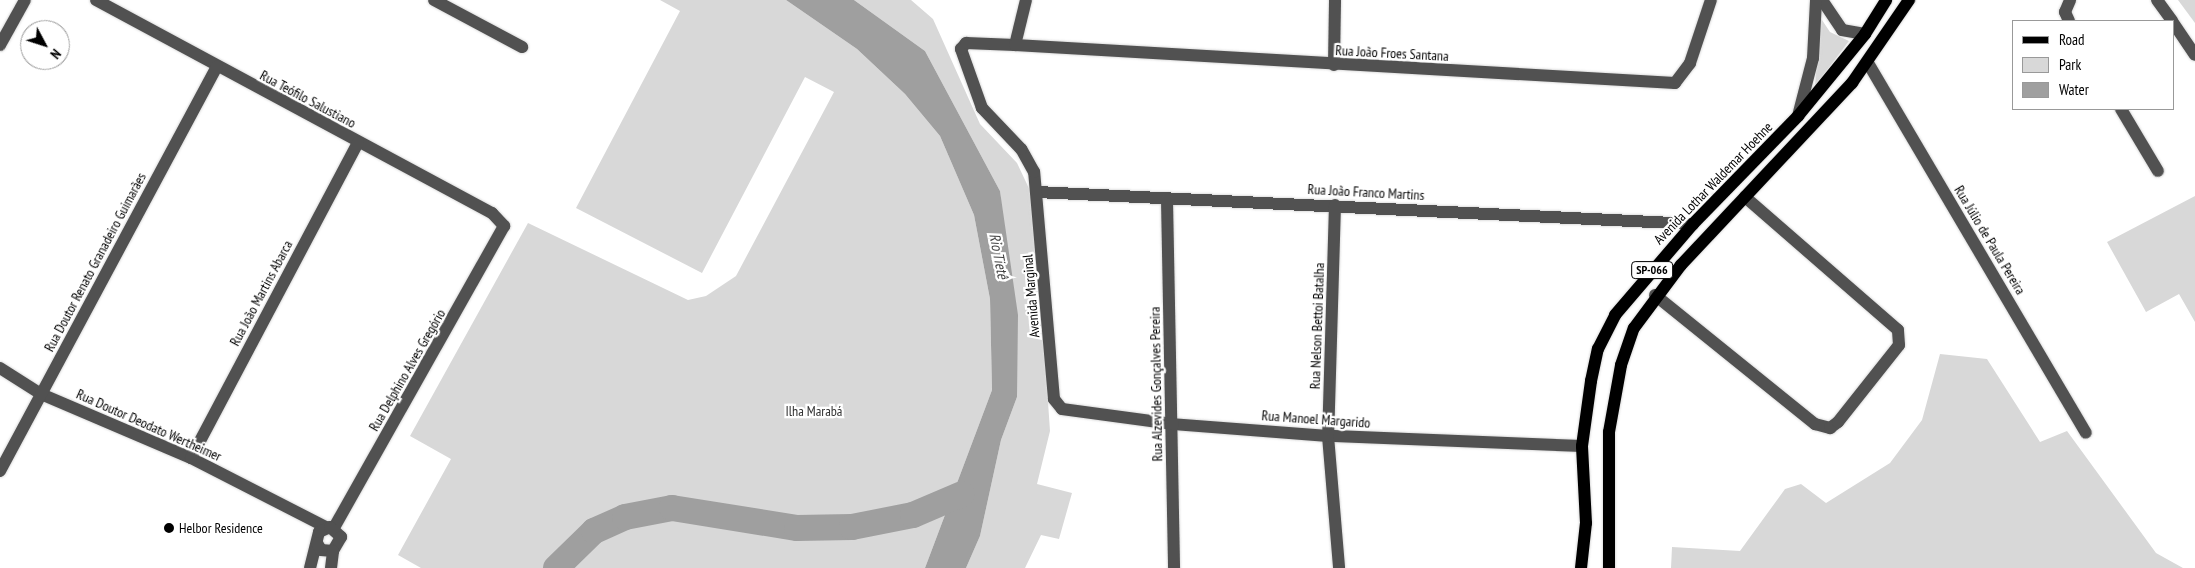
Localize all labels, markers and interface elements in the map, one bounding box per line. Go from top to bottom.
north arrow [20,20,70,70]
legend [2012,20,2175,110]
text: Road [2059,30,2085,49]
street label: Rua João Froes Santana [1335,42,1449,64]
text: N [46,45,65,63]
text: Park [2059,55,2081,74]
street label: Rua Teófilo Salustiano [257,67,359,131]
text: Water [2059,80,2089,99]
street label: Avenida Lothar Waldemar Hoehne [1650,118,1776,248]
street label: Rua Doutor Renato Granadeiro Guimarães [41,170,149,354]
street label: Rua João Franco Martins [1307,181,1425,203]
street label: Rua Júlio de Paula Pereira [1951,182,2029,298]
water label: Rio Tietê [986,231,1012,281]
street label: Rua João Martins Abarca [226,237,296,349]
street label: Avenida Marginal [1019,254,1043,338]
road number: SP-066 [1631,260,1673,280]
street label: Rua Nelson Bettoi Batalha [1306,262,1328,390]
street label: Rua Delphino Alves Gregório [365,306,449,434]
street label: Rua Alzevides Gonçalves Pereira [1146,306,1166,462]
street label: Rua Doutor Deodato Wertheimer [74,385,224,465]
park label: Ilha Marabá [786,403,842,419]
street label: Rua Manoel Margarido [1261,407,1371,431]
place label: Helbor Residence [179,520,263,536]
marker: Helbor Residence [163,522,175,534]

